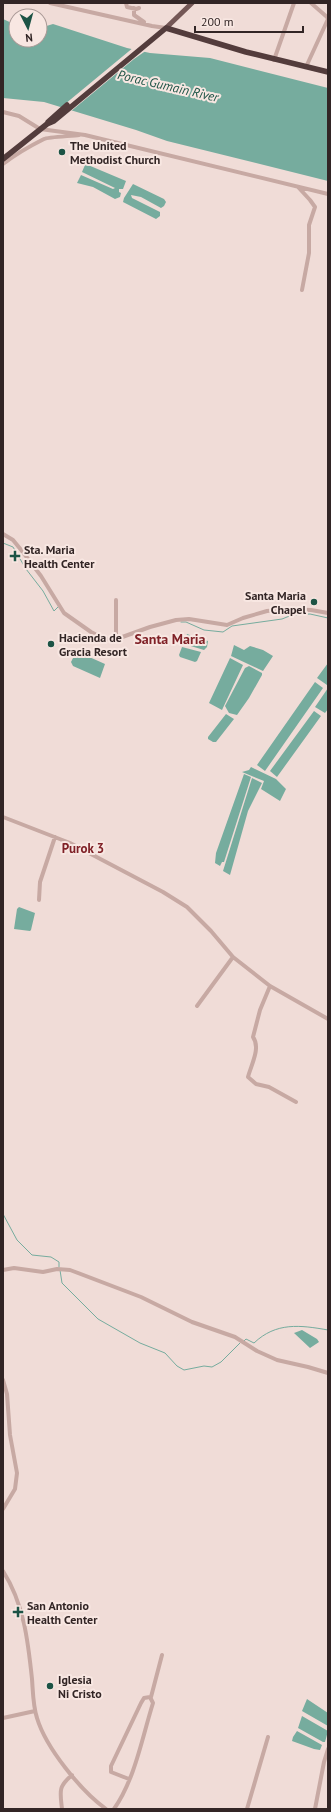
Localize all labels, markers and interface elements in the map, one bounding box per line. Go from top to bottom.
north arrow [8,8,48,48]
scale bar [195,8,303,34]
text: 200 m [201,14,234,29]
text: N [25,31,33,45]
water label: Porac Gumain River [116,66,221,106]
place label: The United Methodist Church [70,138,160,167]
marker: The United Methodist Church [57,147,67,157]
place label: Sta. Maria Health Center [24,542,95,571]
marker: Sta. Maria Health Center [9,550,21,562]
place label: Santa Maria Chapel [245,588,306,617]
marker: Santa Maria Chapel [309,597,319,607]
place label: Hacienda de Gracia Resort [59,630,128,659]
district label: Santa Maria [134,630,206,648]
marker: Hacienda de Gracia Resort [46,639,56,649]
district label: Purok 3 [62,840,104,857]
place label: San Antonio Health Center [27,1598,98,1627]
marker: San Antonio Health Center [12,1606,24,1618]
place label: Iglesia Ni Cristo [58,1672,102,1701]
marker: Iglesia Ni Cristo [45,1681,55,1691]

